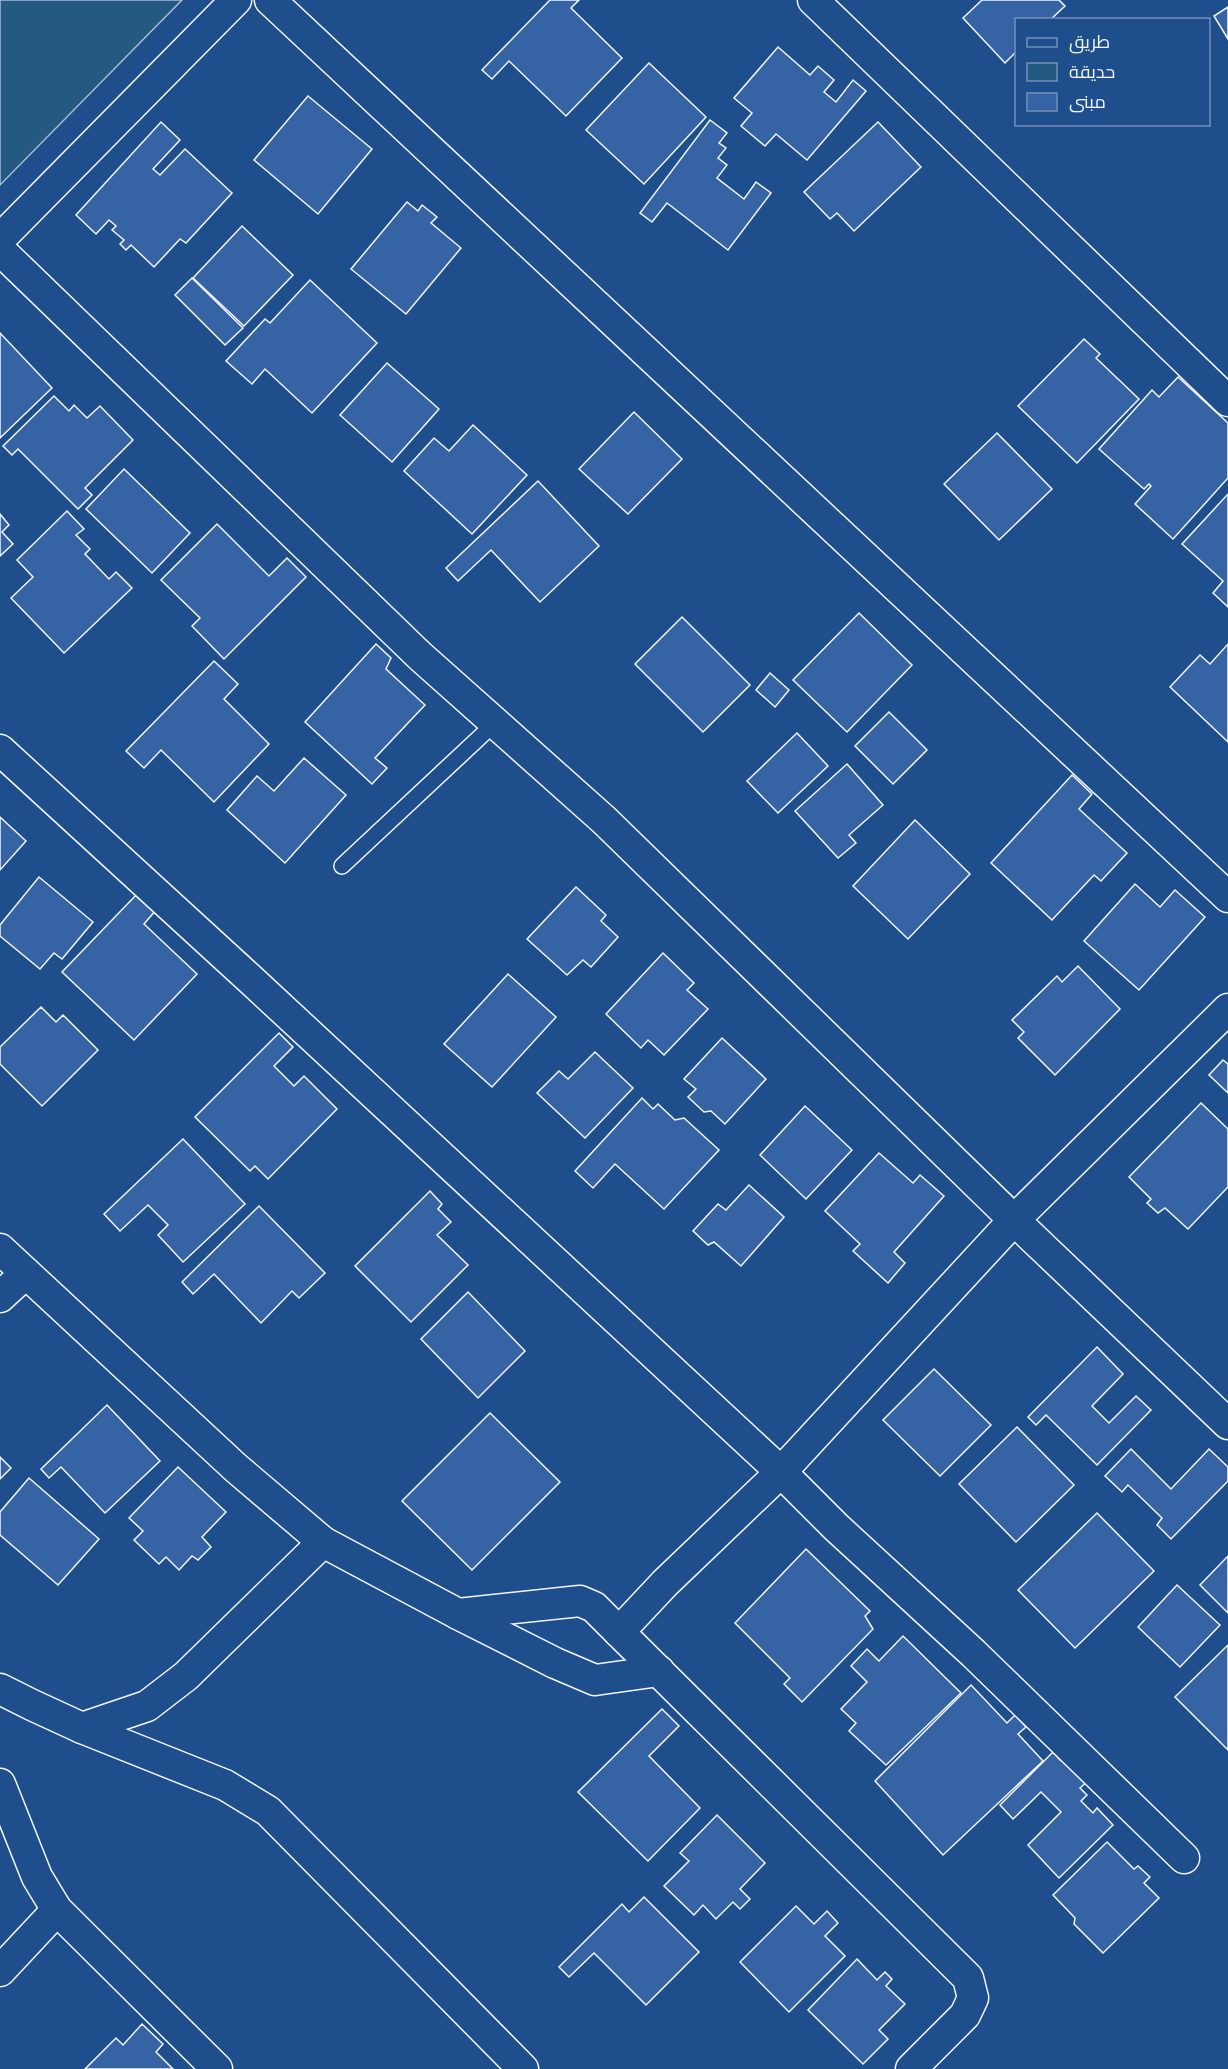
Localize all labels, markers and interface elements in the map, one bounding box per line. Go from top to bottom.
legend [1015,18,1210,126]
text: طريق [1069,30,1110,54]
text: حديقة [1069,60,1115,84]
text: مبنى [1069,90,1106,114]

